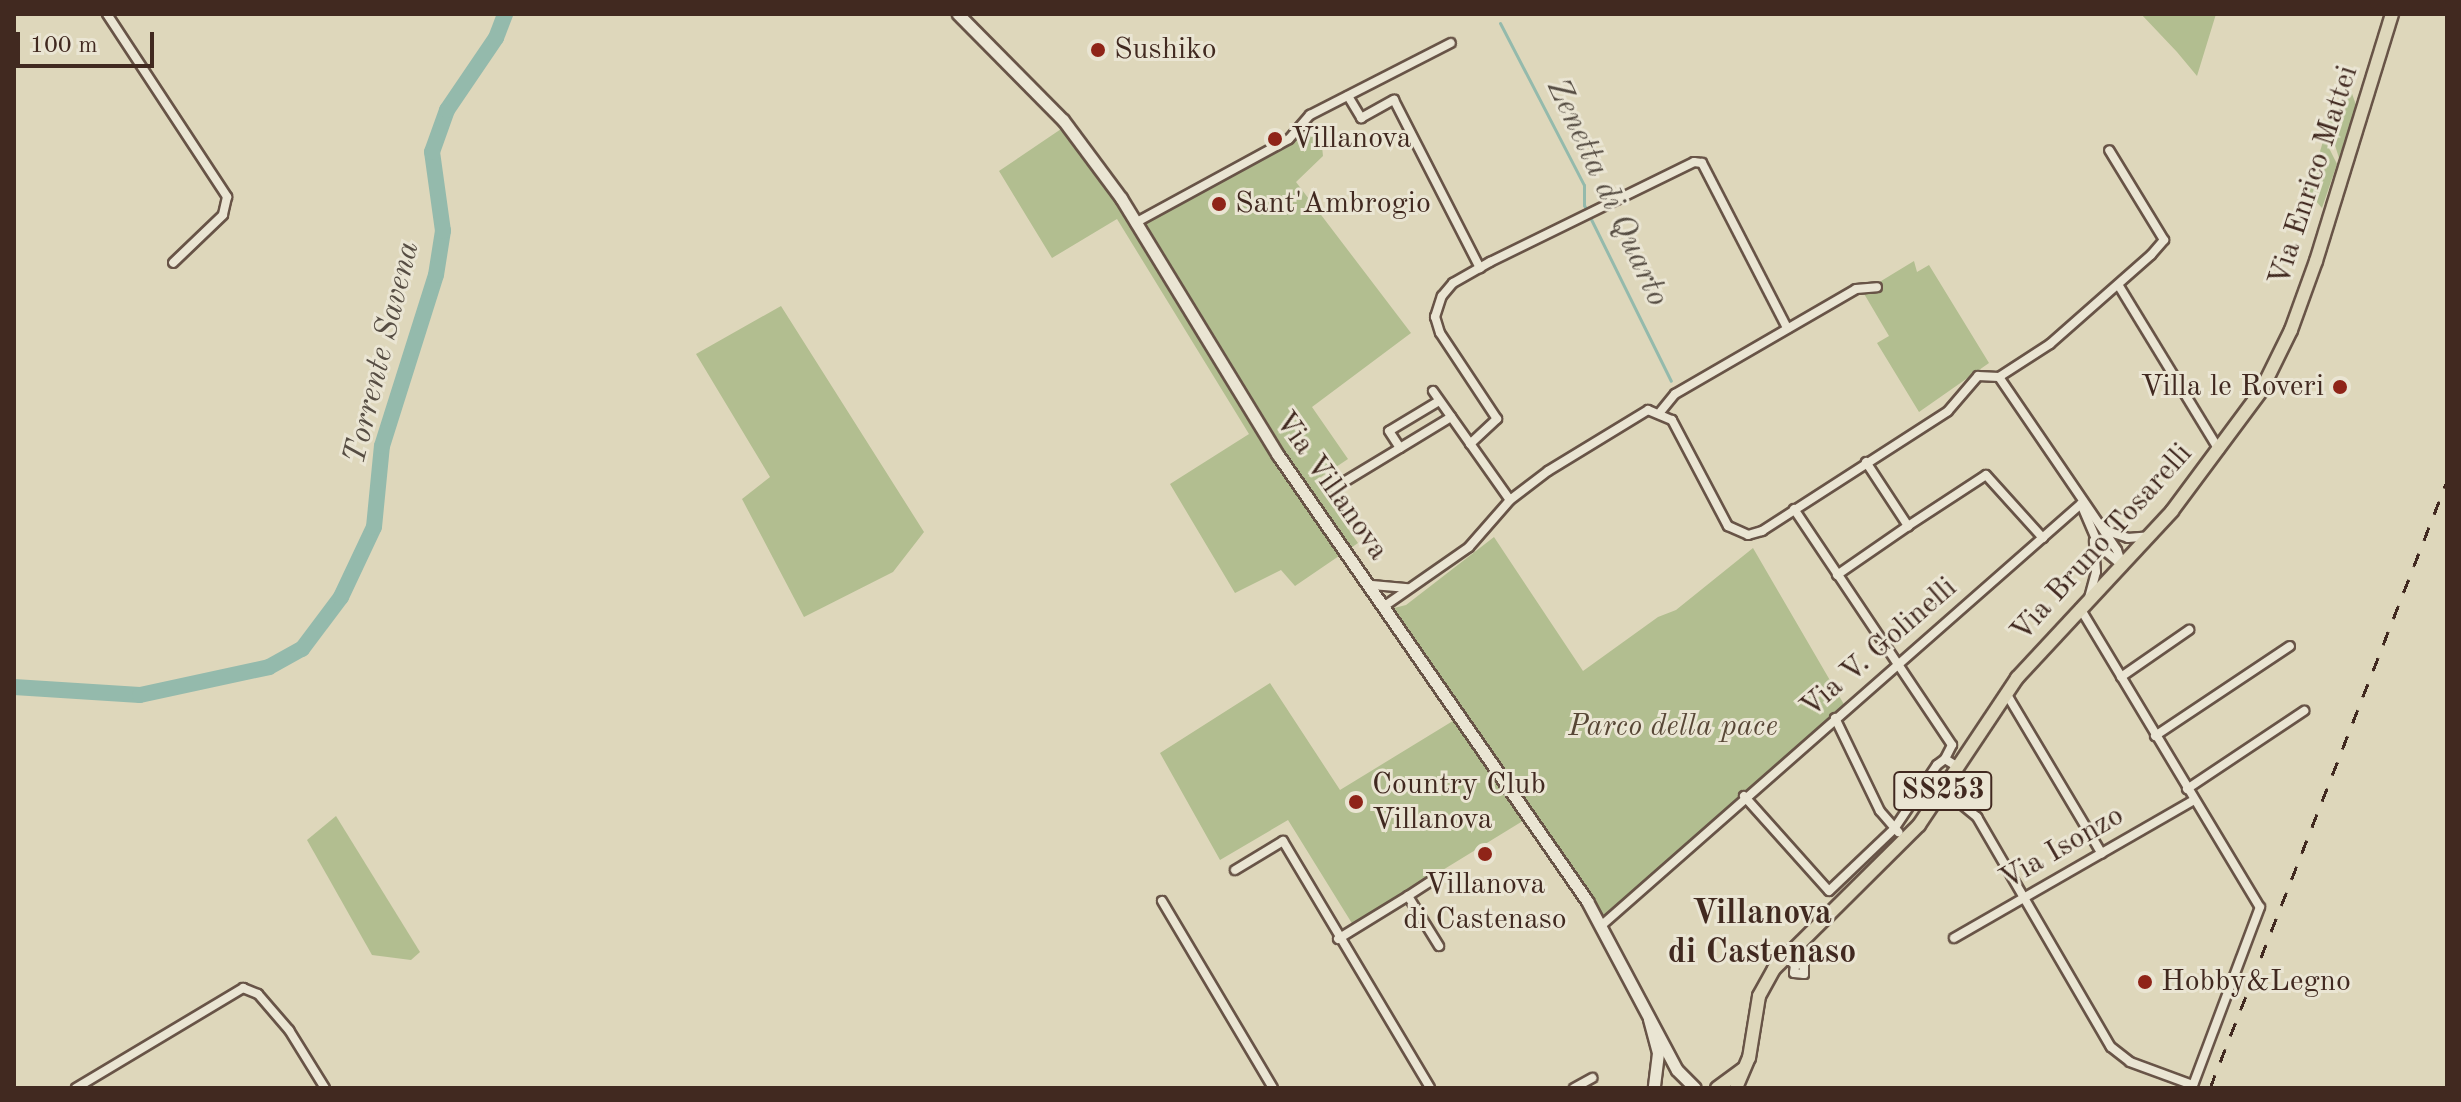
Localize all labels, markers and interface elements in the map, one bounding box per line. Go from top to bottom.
scale bar [20,16,158,66]
place label: Sushiko [1114,32,1217,68]
text: 100 m [30,34,98,58]
marker: Sushiko [1089,41,1107,59]
street label: Via Enrico Mattei [2261,61,2367,291]
water label: Zenetta di Quarto [1537,73,1675,313]
place label: Villanova [1291,121,1412,157]
marker: Villanova [1266,130,1284,148]
place label: Sant'Ambrogio [1235,186,1431,222]
marker: Sant'Ambrogio [1210,195,1228,213]
water label: Torrente Savena [337,238,429,468]
place label: Villa le Roveri [2141,369,2324,405]
marker: Villa le Roveri [2331,378,2349,396]
street label: Via Villanova [1266,405,1396,567]
street label: Via Bruno Tosarelli [2004,437,2200,649]
street label: Via V. Golinelli [1793,570,1965,726]
park label: Parco della pace [1568,709,1778,745]
place label: Country Club Villanova [1372,767,1546,838]
road number: SS253 [1893,767,1993,815]
marker: Country Club Villanova [1347,793,1365,811]
street label: Via Isonzo [1994,798,2130,898]
marker: Villanova di Castenaso [1476,845,1494,863]
place label: Villanova di Castenaso [1403,867,1567,938]
district label: Villanova di Castenaso [1668,894,1856,974]
place label: Hobby&Legno [2161,964,2351,1000]
marker: Hobby&Legno [2136,973,2154,991]

